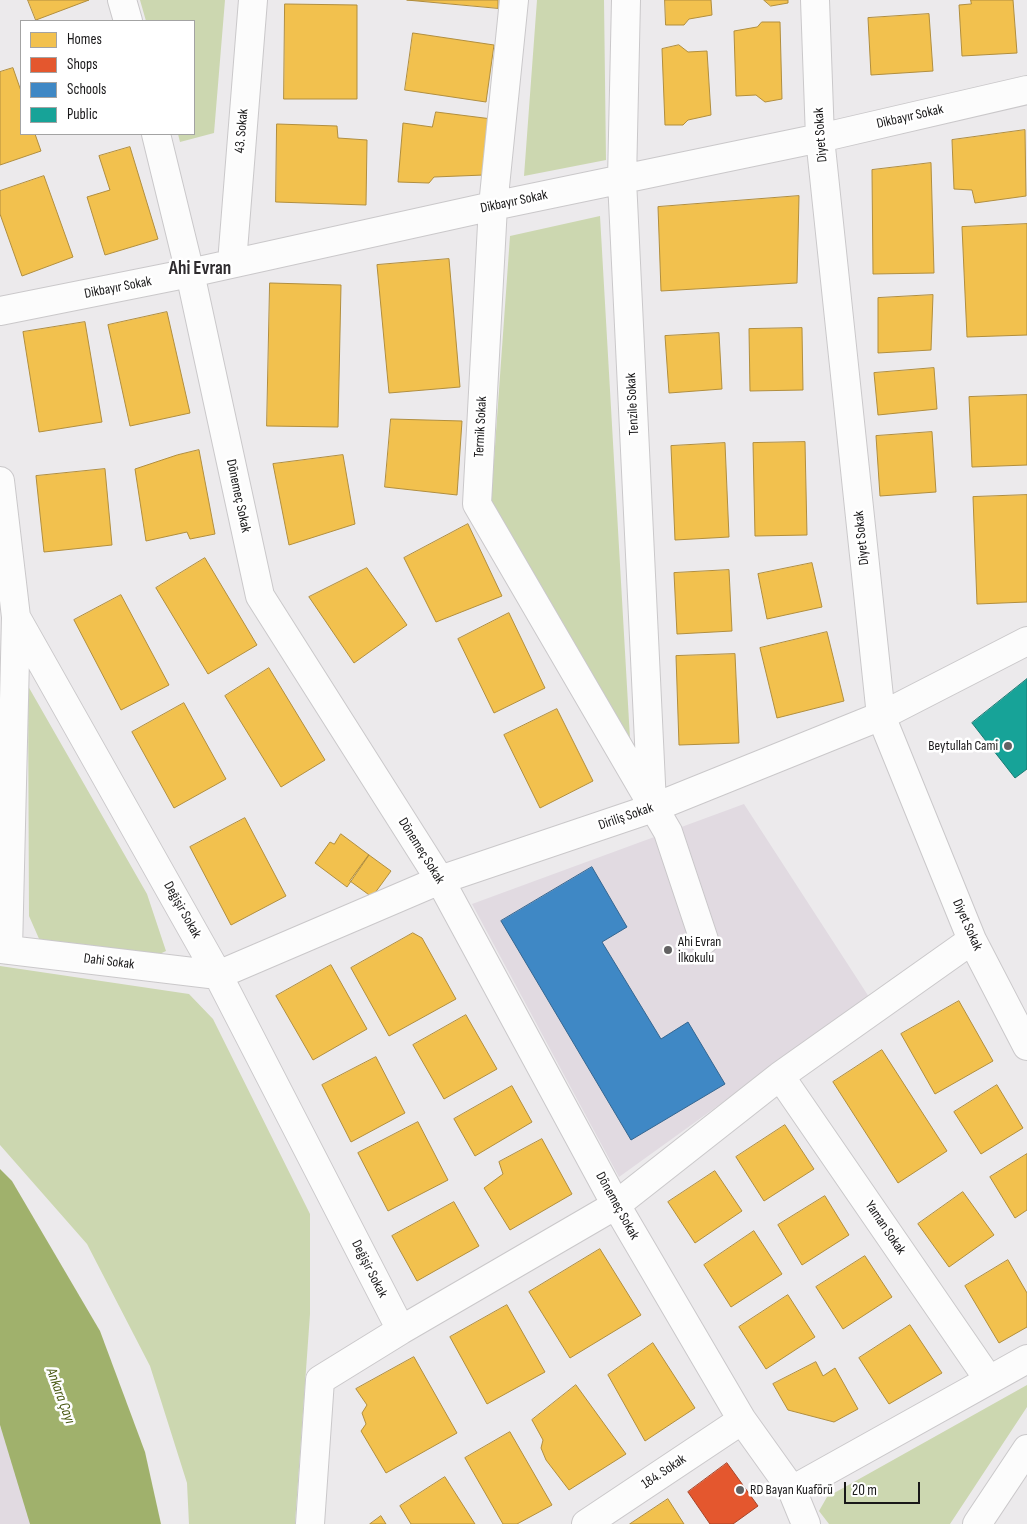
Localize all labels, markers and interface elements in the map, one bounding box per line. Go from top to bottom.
legend [20,20,195,135]
text: Homes [67,30,102,49]
text: Shops [67,55,98,74]
text: Schools [67,80,106,99]
street label: Dikbayır Sokak [875,101,945,133]
text: Public [67,105,98,124]
street label: Diyet Sokak [811,107,831,163]
street label: 43. Sokak [232,108,252,154]
street label: Dikbayır Sokak [479,187,549,217]
district label: Ahi Evran [169,258,231,280]
street label: Dikbayır Sokak [83,273,153,303]
street label: Tenzile Sokak [623,372,643,436]
street label: Termik Sokak [471,396,491,458]
street label: Dönemeç Sokak [222,458,254,534]
street label: Diyet Sokak [851,510,873,566]
place label: Beytullah Cami [928,738,998,754]
marker: Beytullah Cami [1002,740,1014,752]
street label: Diriliş Sokak [596,800,656,834]
street label: Dönemeç Sokak [394,815,448,887]
street label: Değişir Sokak [160,879,204,941]
street label: Diyet Sokak [948,897,986,953]
place label: Ahi Evran İlkokulu [678,934,721,966]
marker: Ahi Evran İlkokulu [662,944,674,956]
street label: Dahi Sokak [83,951,135,973]
street label: Dönemeç Sokak [592,1169,642,1243]
street label: Yaman Sokak [861,1198,909,1258]
street label: Değişir Sokak [347,1237,391,1301]
water label: Ankara Çayı [42,1366,78,1426]
street label: 184. Sokak [639,1451,689,1493]
scale bar [847,1472,923,1504]
text: 20 m [852,1481,877,1500]
place label: RD Bayan Kuaförü [750,1482,833,1498]
marker: RD Bayan Kuaförü [734,1484,746,1496]

